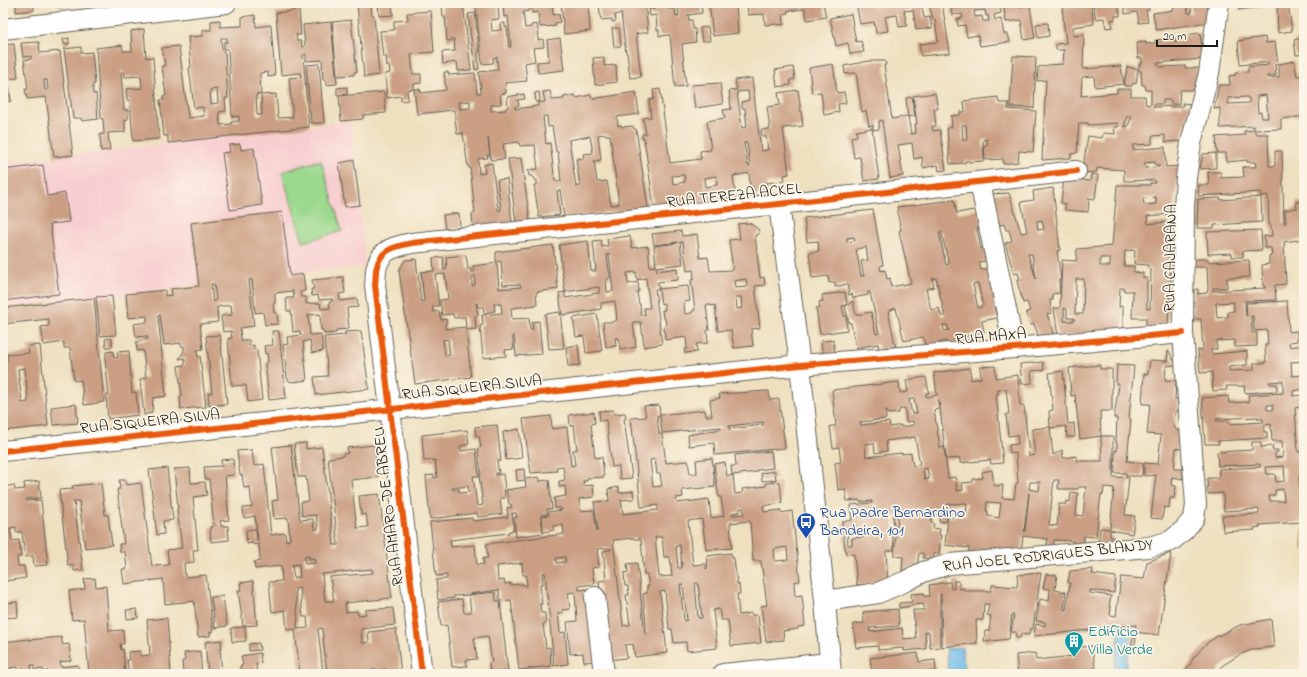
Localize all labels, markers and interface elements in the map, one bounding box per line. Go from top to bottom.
scale bar [1157,22,1217,48]
text: 20 m [1163,28,1186,46]
street label: RUA TEREZA ACKEL [666,177,803,215]
street label: RUA CAJARANA [1158,203,1184,312]
street label: RUA MAXA [954,322,1028,352]
street label: RUA SIQUEIRA SILVA [401,369,543,407]
street label: RUA SIQUEIRA SILVA [79,403,221,441]
street label: RUA AMARO DE ABREU [367,425,411,587]
place label: Rua Padre Bernardino Bandeira, 101 [819,501,965,543]
bus stop icon: Rua Padre Bernardino Bandeira, 101 [795,511,817,539]
street label: RUA JOEL RODRIGUES BLANDY [942,533,1155,579]
place label: Edifício Villa Verde [1087,620,1154,662]
building icon: Edifício Villa Verde [1063,630,1085,658]

